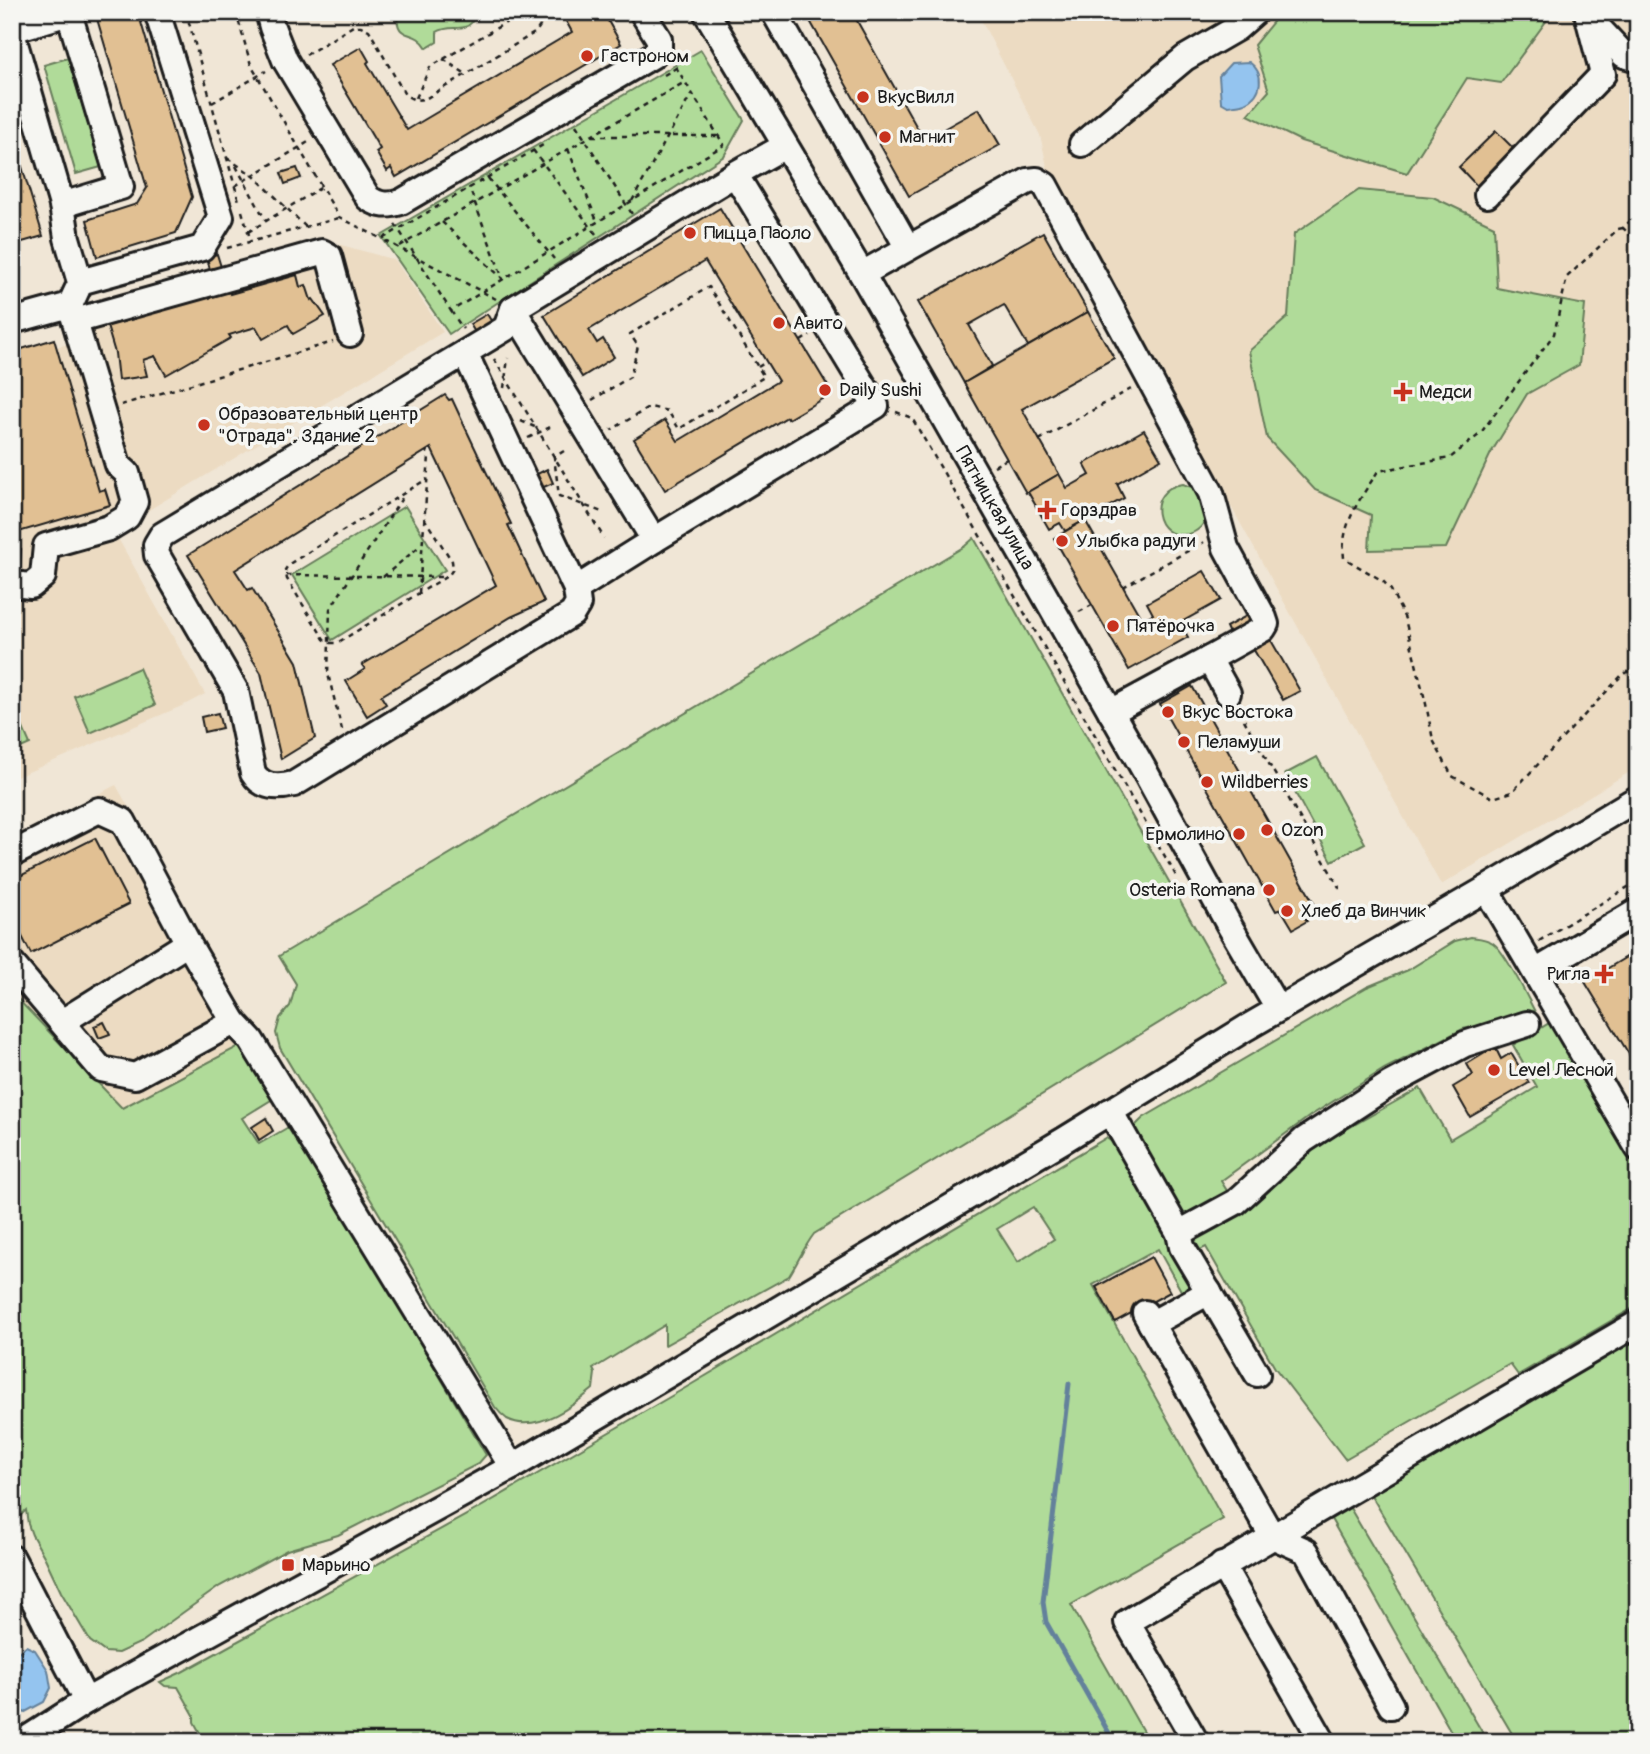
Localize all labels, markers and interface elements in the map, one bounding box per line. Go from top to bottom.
place label: Гастроном [601,44,689,68]
marker: Гастроном [579,48,595,64]
place label: ВкусВилл [877,85,955,109]
marker: ВкусВилл [855,89,871,105]
place label: Магнит [899,125,956,149]
marker: Магнит [877,129,893,145]
place label: Пицца Паоло [704,221,811,245]
marker: Пицца Паоло [682,225,698,241]
place label: Авито [793,311,843,335]
marker: Авито [771,315,787,331]
place label: Daily Sushi [839,378,922,402]
place label: Медси [1419,380,1472,404]
marker: Daily Sushi [817,382,833,398]
marker: Медси [1393,382,1413,402]
place label: Образовательный центр "Отрада". Здание 2 [218,402,418,448]
marker: Образовательный центр "Отрада". Здание 2 [196,417,212,433]
street label: Пятницкая улица [950,442,1040,574]
place label: Горздрав [1061,498,1137,522]
marker: Горздрав [1039,502,1055,518]
place label: Улыбка радуги [1076,529,1196,553]
marker: Улыбка радуги [1054,533,1070,549]
place label: Пятёрочка [1127,614,1215,638]
marker: Пятёрочка [1105,618,1121,634]
place label: Вкус Востока [1182,700,1293,724]
marker: Вкус Востока [1160,704,1176,720]
place label: Пеламуши [1198,730,1281,754]
marker: Пеламуши [1176,734,1192,750]
place label: Wildberries [1221,770,1308,794]
marker: Wildberries [1199,774,1215,790]
place label: Ozon [1281,818,1324,842]
place label: Ермолино [1145,822,1225,846]
marker: Ozon [1259,822,1275,838]
marker: Ермолино [1231,826,1247,842]
place label: Osteria Romana [1129,878,1255,902]
marker: Osteria Romana [1261,882,1277,898]
place label: Хлеб да Винчик [1301,899,1427,923]
marker: Хлеб да Винчик [1279,903,1295,919]
place label: Ригла [1547,962,1590,986]
marker: Ригла [1596,966,1612,982]
place label: Level Лесной [1508,1058,1614,1082]
marker: Level Лесной [1486,1062,1502,1078]
place label: Марьино [302,1553,370,1577]
marker: Марьино [280,1557,296,1573]

